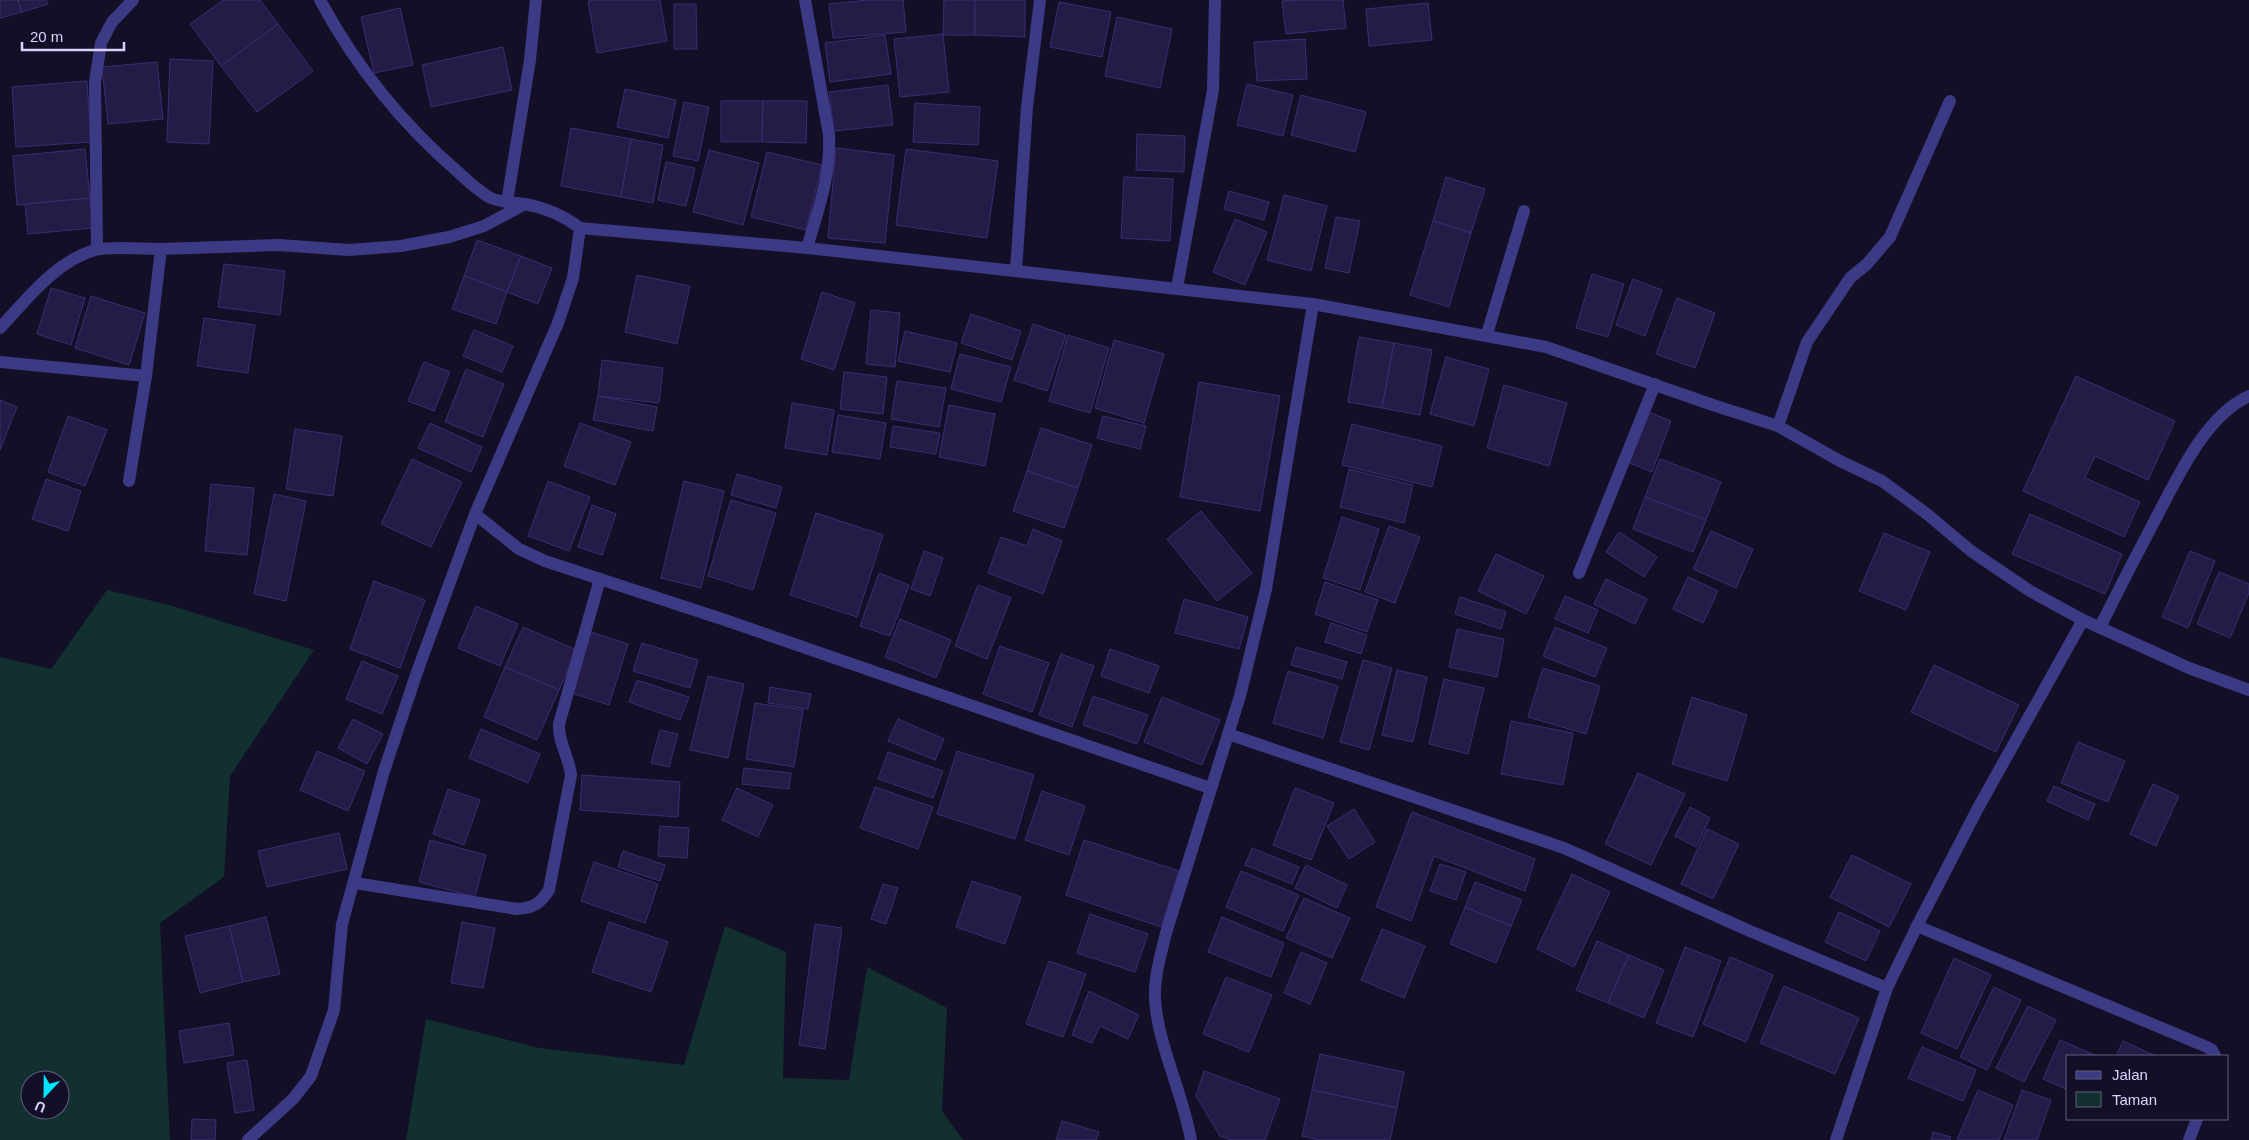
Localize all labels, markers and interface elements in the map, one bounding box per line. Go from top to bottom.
scale bar [22,20,125,52]
text: 20 m [30,28,63,45]
legend [2066,1055,2229,1120]
text: Jalan [2112,1066,2148,1083]
north arrow [20,1070,70,1120]
text: Taman [2112,1091,2157,1108]
text: U [32,1098,48,1116]

